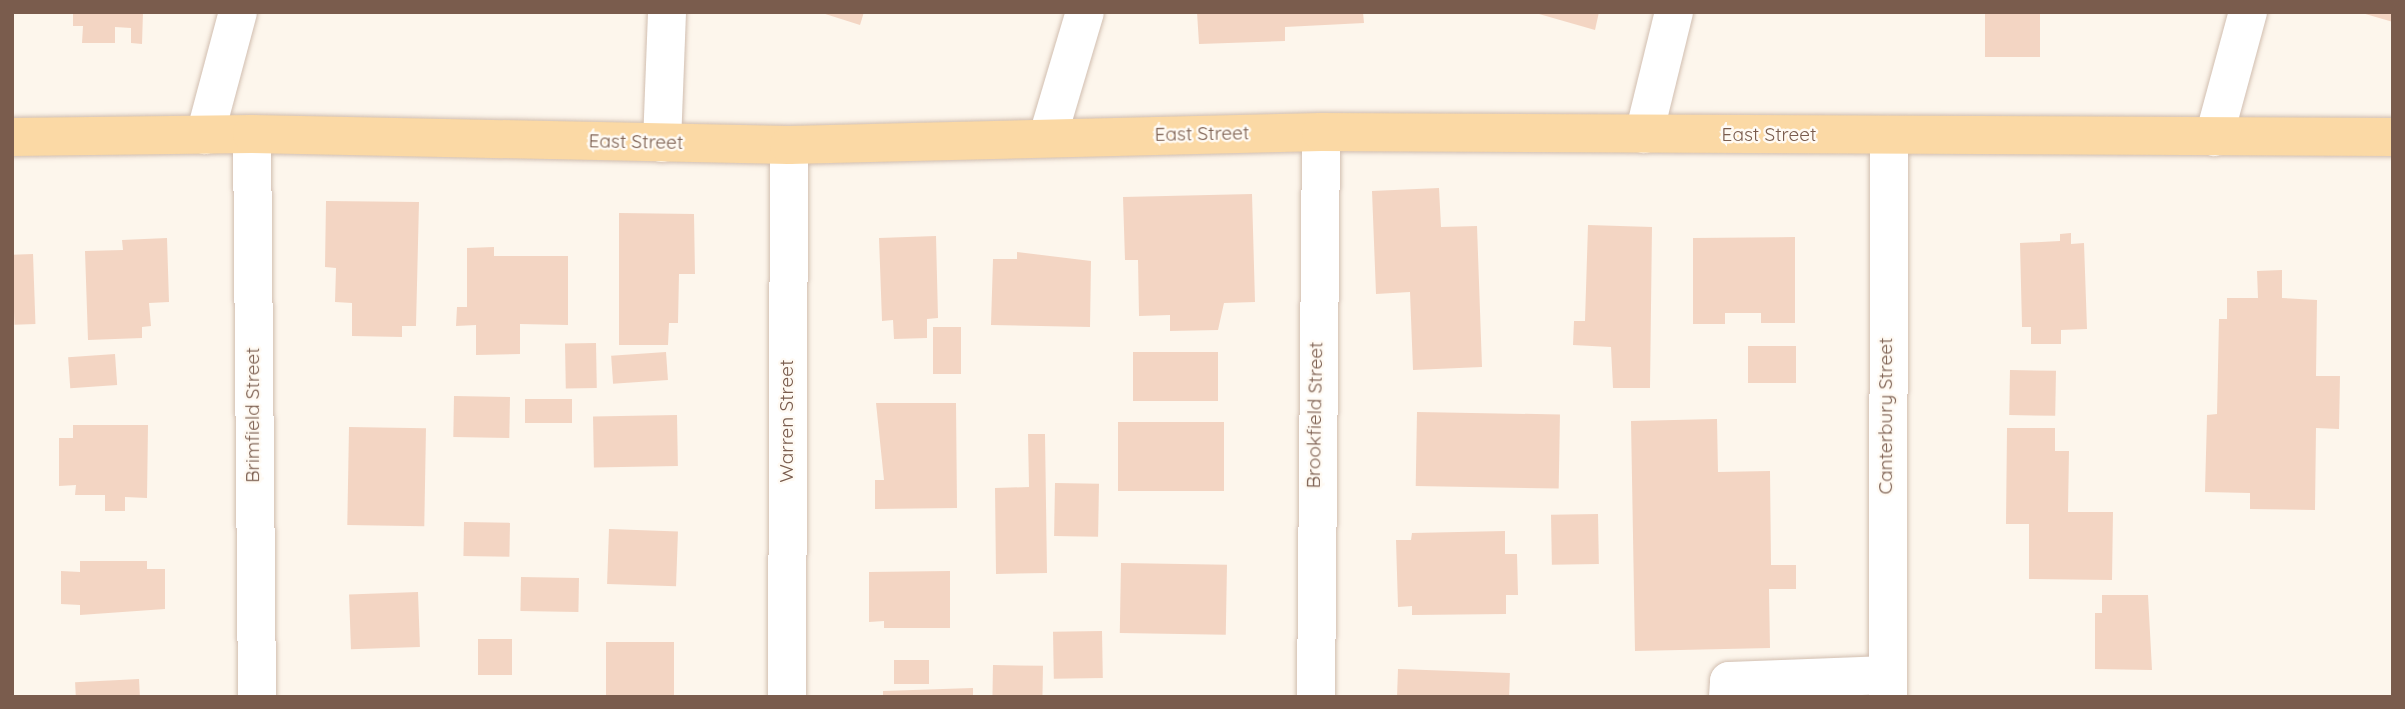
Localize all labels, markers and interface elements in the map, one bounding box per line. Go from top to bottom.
street label: East Street [1154,122,1250,146]
street label: East Street [1722,124,1816,146]
street label: East Street [588,130,684,154]
street label: Canterbury Street [1875,338,1897,494]
street label: Brookfield Street [1302,341,1328,489]
street label: Brimfield Street [242,347,264,483]
street label: Warren Street [776,360,798,482]

